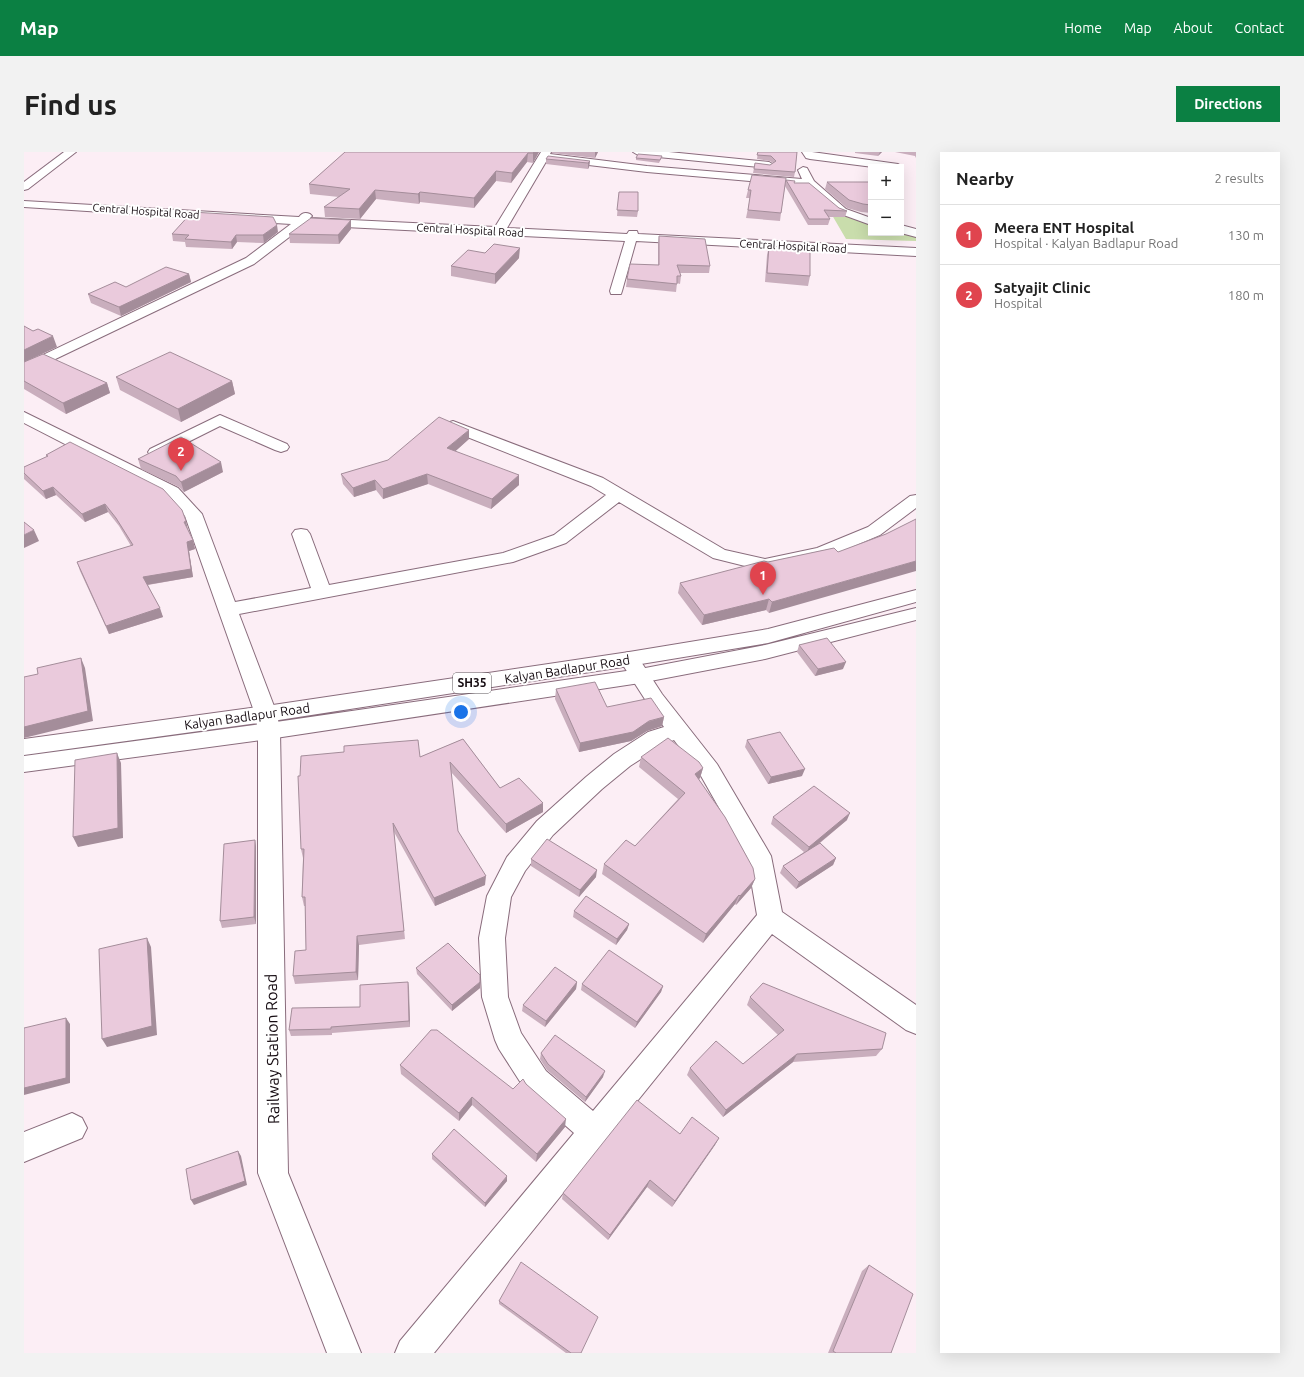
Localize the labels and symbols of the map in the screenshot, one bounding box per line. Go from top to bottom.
street label: Central Hospital Road [92,201,200,221]
street label: Central Hospital Road [416,221,524,239]
street label: Central Hospital Road [739,237,847,255]
pin: 2 [168,438,194,471]
pin: 1 [750,562,776,595]
street label: Kalyan Badlapur Road [503,652,631,686]
road number: SH35 [453,673,491,693]
street label: Kalyan Badlapur Road [183,700,311,732]
your location [451,702,471,722]
street label: Railway Station Road [262,974,282,1124]

